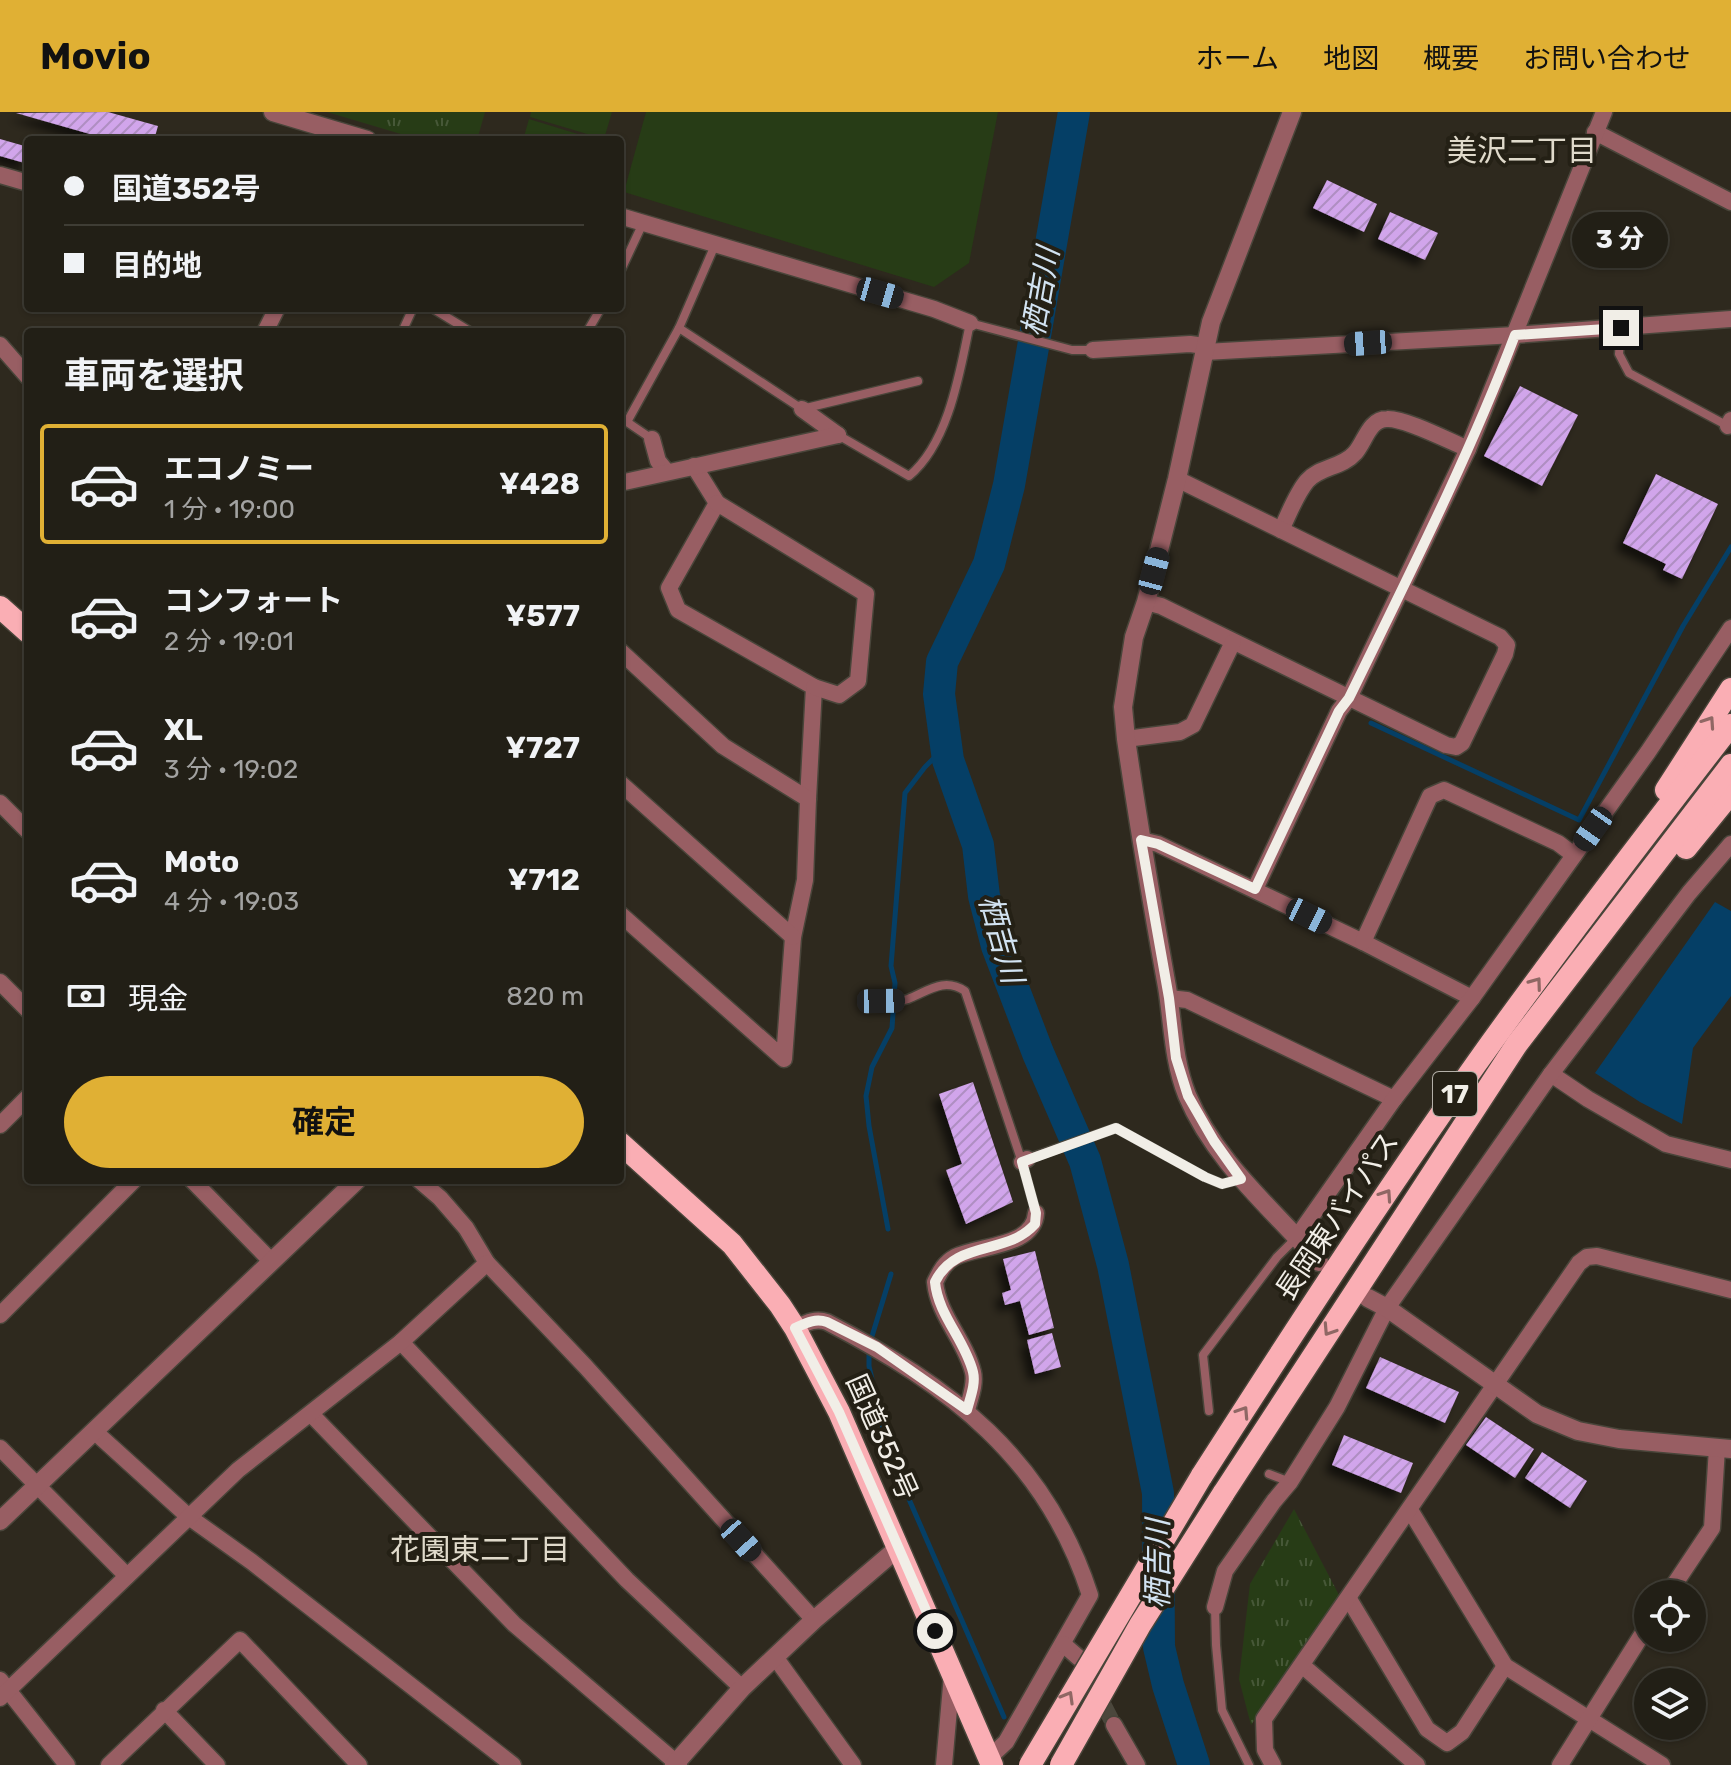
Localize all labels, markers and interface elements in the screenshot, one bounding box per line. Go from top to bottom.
text: Movio [40,33,151,79]
text: ホーム [1196,42,1279,75]
text: 地図 [1323,42,1379,75]
text: 概要 [1423,42,1479,75]
text: お問い合わせ [1523,42,1691,75]
district label: 美沢二丁目 [1447,133,1597,169]
text: 国道352号 [112,171,261,207]
callout: 3 分 [1573,212,1669,268]
text: 3 分 [1596,224,1644,255]
water label: 栖吉川 [1015,242,1067,339]
text: 目的地 [112,248,202,284]
car [854,275,906,311]
route end [1603,310,1639,346]
car [1343,329,1393,357]
text: 車両を選択 [64,354,244,397]
icon: car [68,448,140,520]
text: エコノミー [164,451,314,487]
text: ¥428 [499,466,580,502]
text: 1 分 · 19:00 [164,494,295,525]
car [1136,545,1172,597]
icon: car [68,580,140,652]
text: コンフォート [164,583,343,619]
text: ¥577 [506,598,580,634]
text: 2 分 · 19:01 [164,626,294,657]
icon: car [68,712,140,784]
text: XL [164,712,203,748]
one-way arrow [1699,716,1714,731]
text: ¥727 [505,730,580,766]
text: 3 分 · 19:02 [164,754,298,785]
car [1569,802,1617,856]
icon: car [68,844,140,916]
text: Moto [164,844,239,880]
text: ¥712 [508,862,580,898]
text: 4 分 · 19:03 [164,886,299,917]
water label: 栖吉川 [971,891,1032,990]
car [1282,895,1336,937]
icon: cash [64,974,108,1018]
one-way arrow [1526,977,1541,991]
text: 現金 [128,981,188,1017]
text: 820 m [506,981,584,1012]
car [857,989,905,1013]
road number: 17 [1433,1072,1477,1116]
button: 確定 [64,1076,584,1168]
street label: 長岡東バイパス [1269,1126,1405,1306]
one-way arrow [1376,1189,1391,1203]
one-way arrow [1324,1321,1339,1335]
street label: 国道352号 [840,1369,924,1505]
one-way arrow [1233,1406,1248,1421]
car [716,1514,766,1566]
water label: 栖吉川 [1140,1516,1176,1609]
district label: 花園東二丁目 [390,1532,570,1568]
map controls [1634,1580,1706,1740]
button: locate [1634,1580,1706,1652]
route start [917,1613,953,1649]
button: layers [1634,1668,1706,1740]
one-way arrow [1058,1691,1074,1706]

